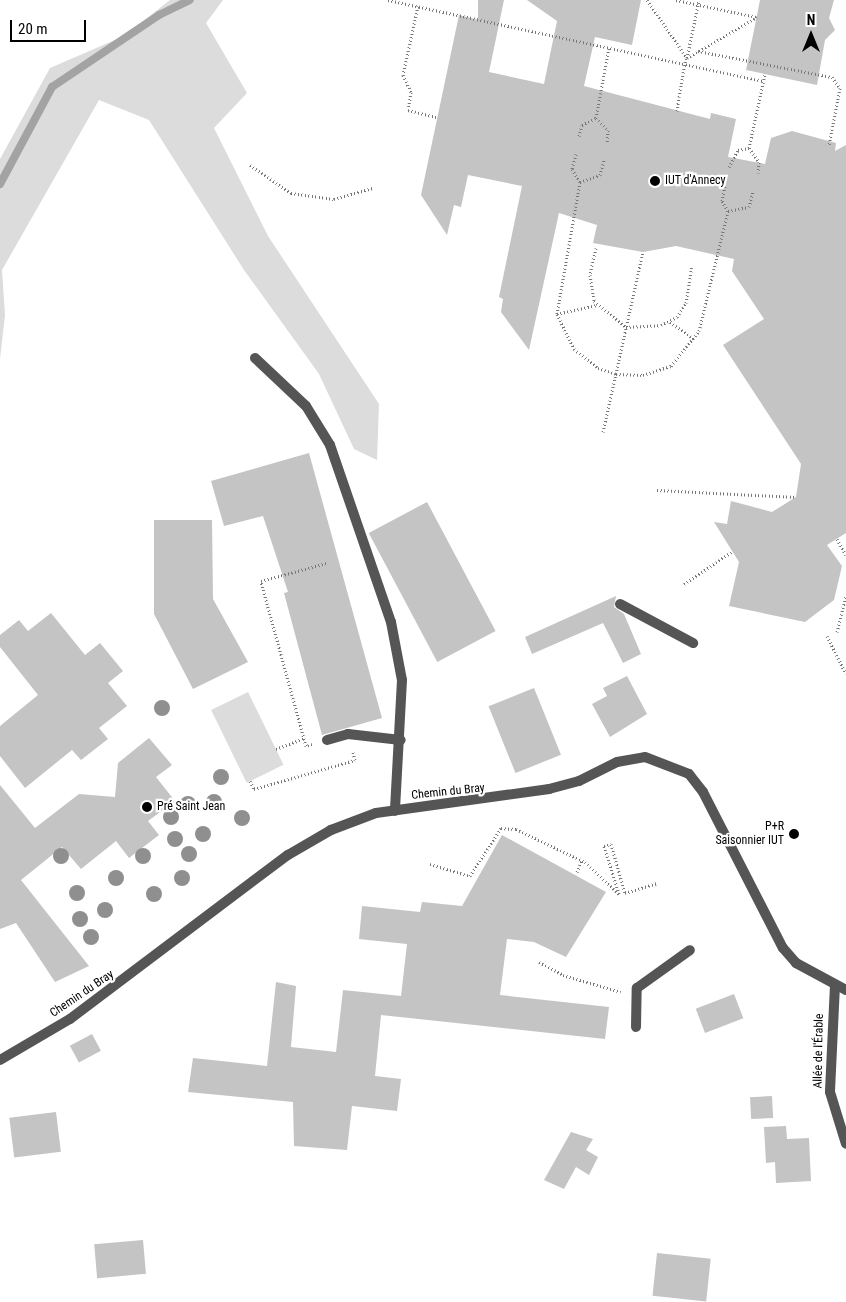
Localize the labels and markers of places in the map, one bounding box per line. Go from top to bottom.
place label: IUT d'Annecy [665,174,726,188]
marker: IUT d'Annecy [649,175,661,187]
place label: Pré Saint Jean [157,800,225,814]
marker: Pré Saint Jean [141,801,153,813]
place label: P+R Saisonnier IUT [715,820,784,848]
marker: P+R Saisonnier IUT [788,828,800,840]

